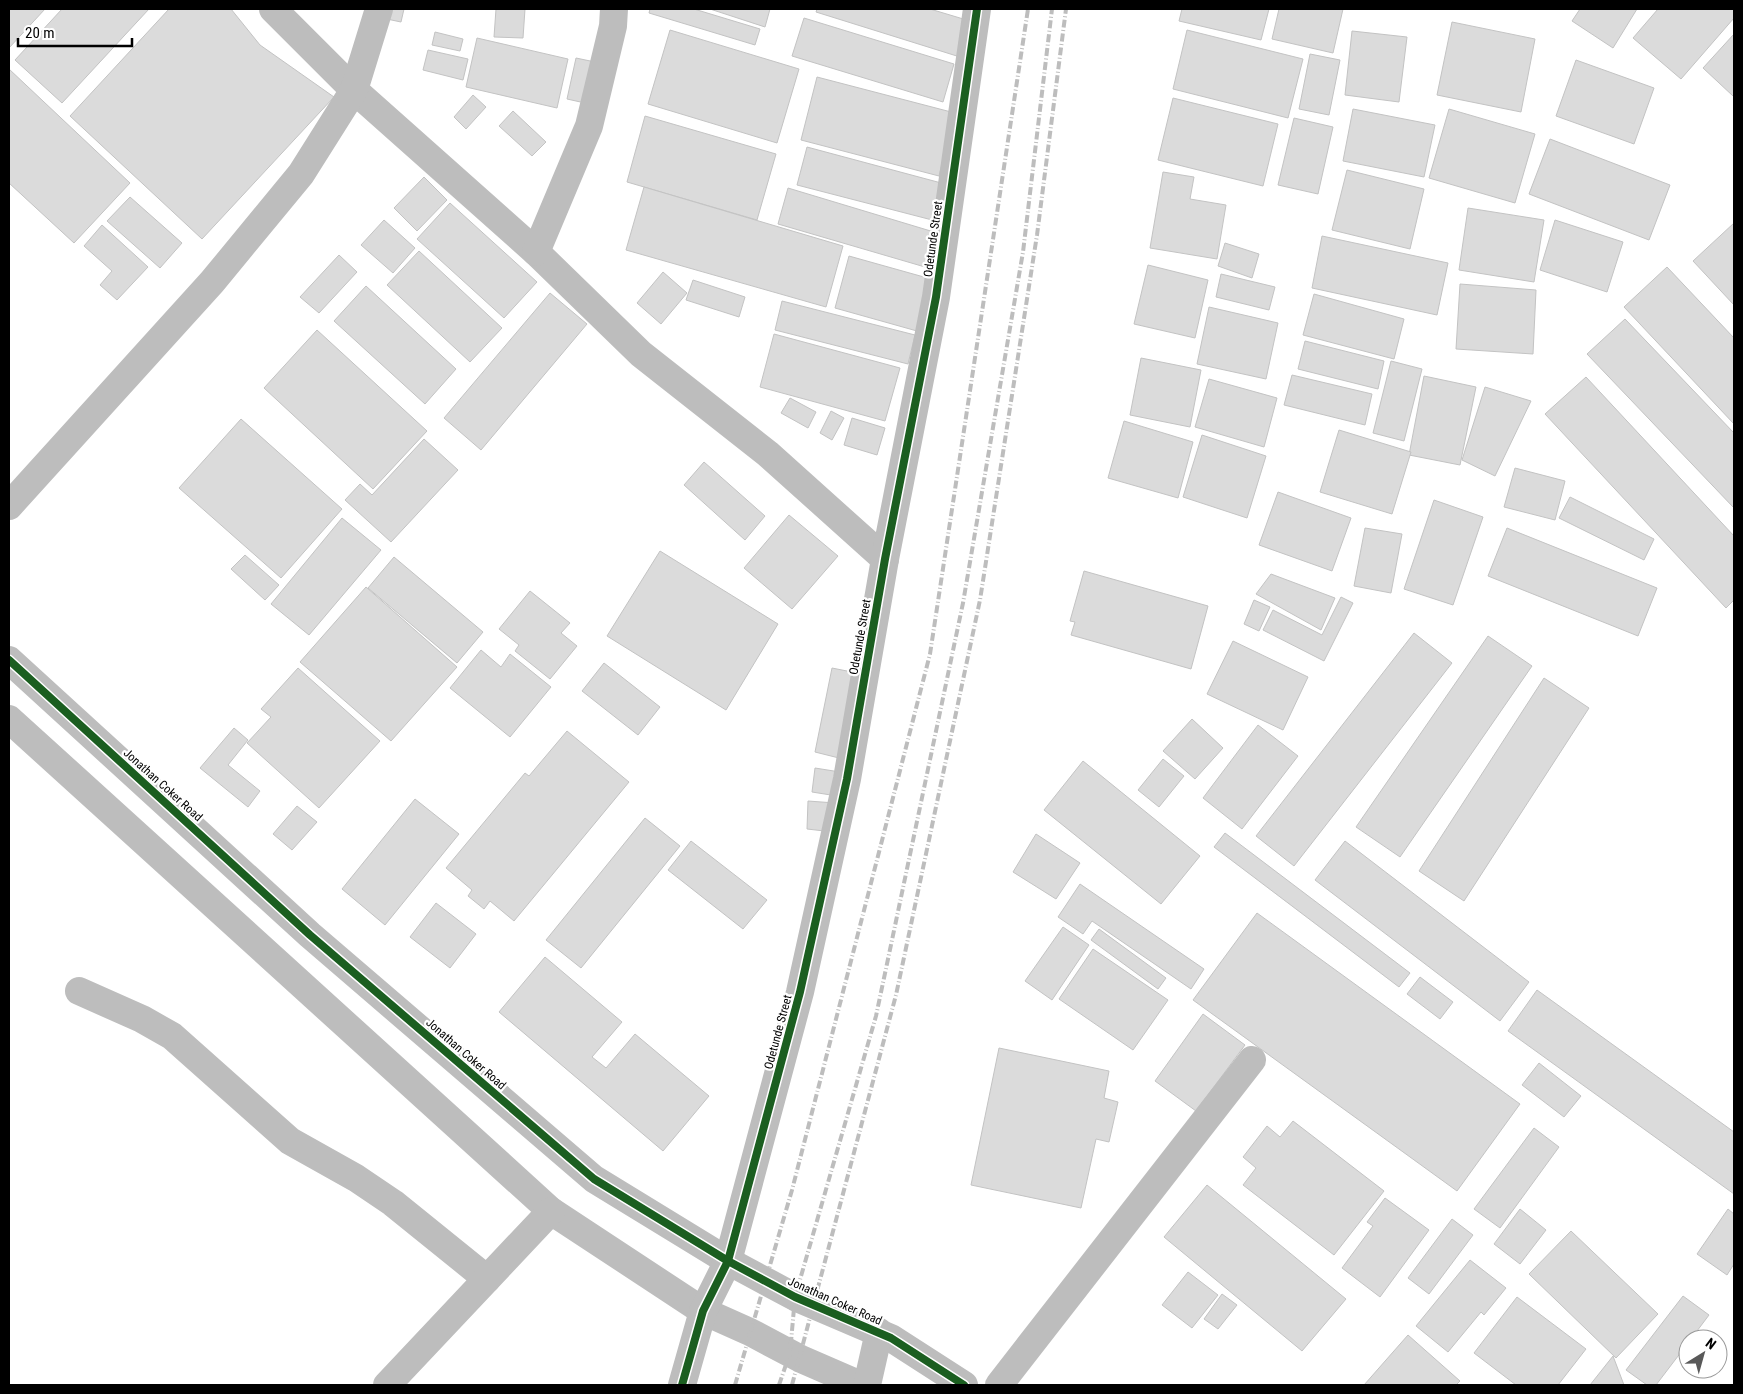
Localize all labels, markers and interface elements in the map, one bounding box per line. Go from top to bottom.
scale bar [18,15,131,47]
text: 20 m [25,24,55,42]
street label: Odetunde Street [921,200,945,278]
street label: Odetunde Street [846,598,874,676]
street label: Jonathan Coker Road [121,746,205,824]
street label: Odetunde Street [761,993,795,1071]
street label: Jonathan Coker Road [423,1015,509,1093]
street label: Jonathan Coker Road [786,1274,884,1328]
north arrow [1678,1329,1728,1379]
text: N [1703,1335,1719,1353]

